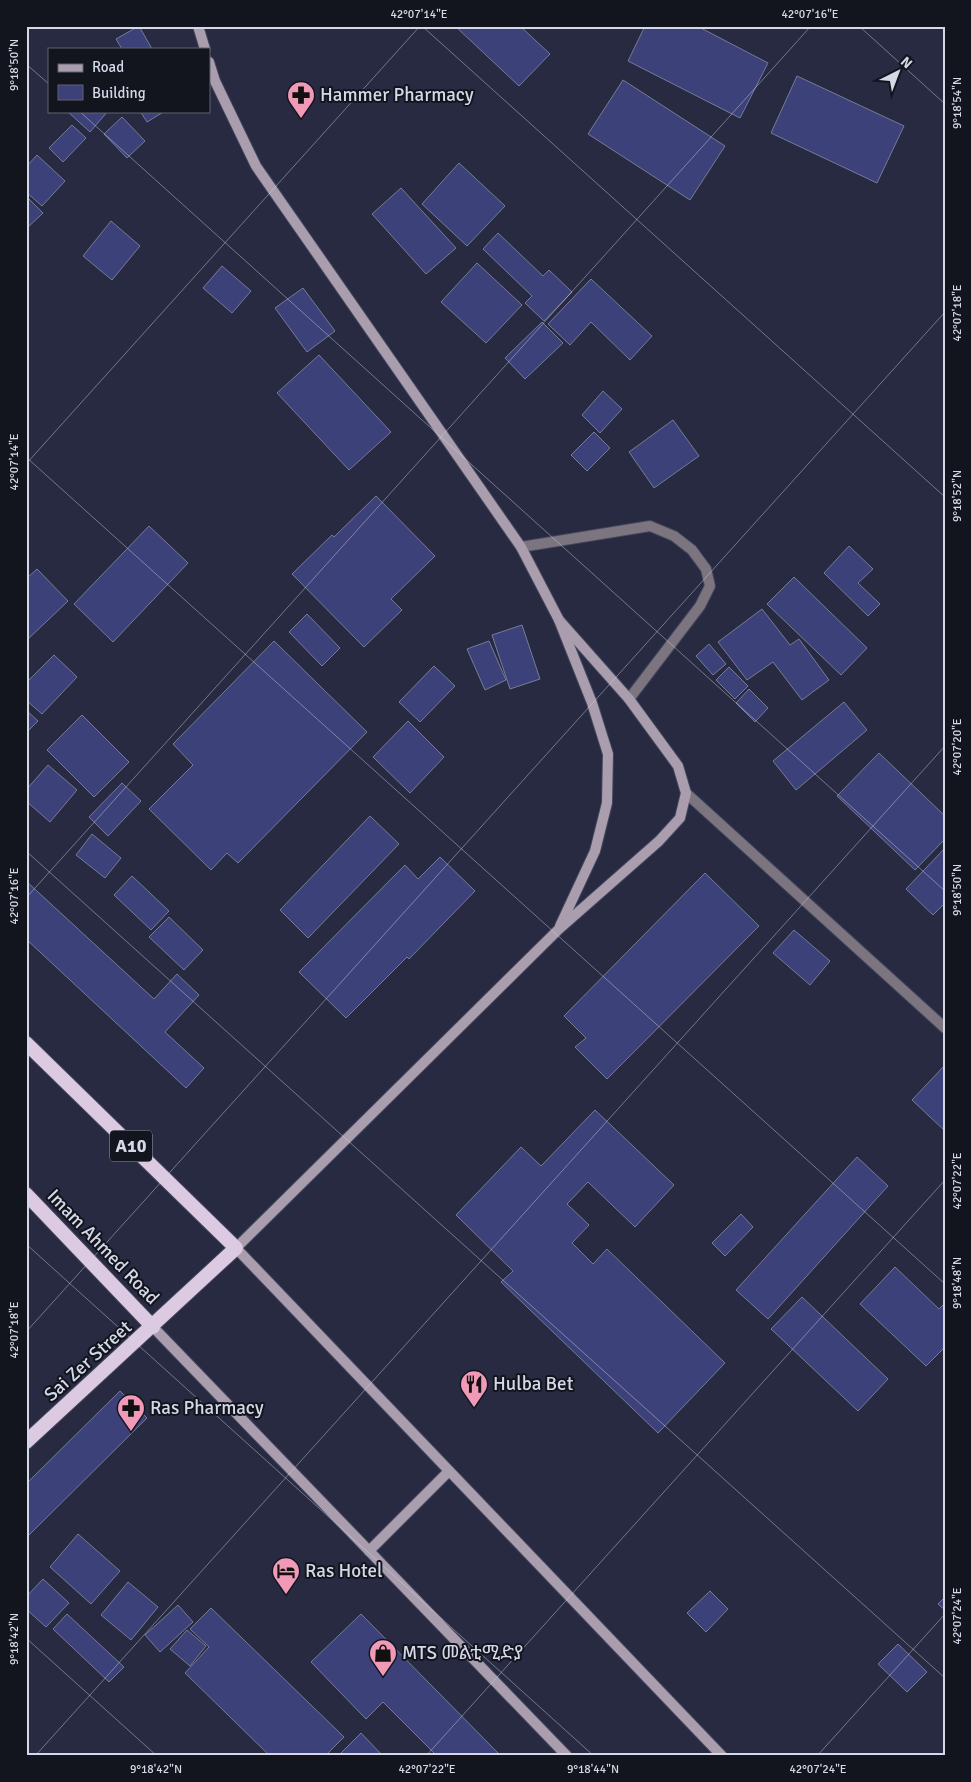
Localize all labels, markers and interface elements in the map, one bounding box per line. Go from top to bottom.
text: 42°07'14"E [390,7,448,22]
text: 42°07'16"E [781,7,839,22]
text: 9°18'50"N [7,39,22,91]
legend [48,48,210,112]
north arrow [874,48,924,98]
text: N [897,53,916,72]
text: Road [92,58,124,76]
text: 9°18'54"N [950,77,965,129]
pharmacy icon: Hammer Pharmacy [286,80,316,119]
place label: Hammer Pharmacy [320,83,474,107]
text: Building [92,84,146,102]
text: 42°07'18"E [950,284,965,342]
text: 42°07'14"E [7,433,22,491]
text: 9°18'52"N [950,470,965,522]
text: 42°07'20"E [950,718,965,776]
text: 9°18'50"N [950,864,965,916]
text: 42°07'16"E [7,867,22,925]
road number: A10 [110,1130,152,1162]
text: 42°07'22"E [950,1152,965,1210]
street label: Imam Ahmed Road [42,1184,164,1310]
text: 9°18'48"N [950,1257,965,1309]
text: 42°07'18"E [7,1301,22,1359]
street label: Sai Zer Street [39,1315,137,1407]
restaurant icon: Hulba Bet [459,1369,489,1408]
place label: Hulba Bet [493,1372,574,1396]
pharmacy icon: Ras Pharmacy [116,1393,146,1432]
place label: Ras Pharmacy [150,1396,264,1420]
hotel icon: Ras Hotel [271,1556,301,1595]
place label: Ras Hotel [305,1559,382,1583]
text: 42°07'24"E [950,1587,965,1645]
text: 9°18'42"N [7,1613,22,1665]
shop icon: MTS መልቲሚድያ [368,1638,398,1677]
place label: MTS መልቲሚድያ [402,1641,523,1665]
text: 9°18'42"N [130,1762,182,1777]
text: 42°07'22"E [398,1762,456,1777]
text: 9°18'44"N [567,1762,619,1777]
text: 42°07'24"E [789,1762,847,1777]

